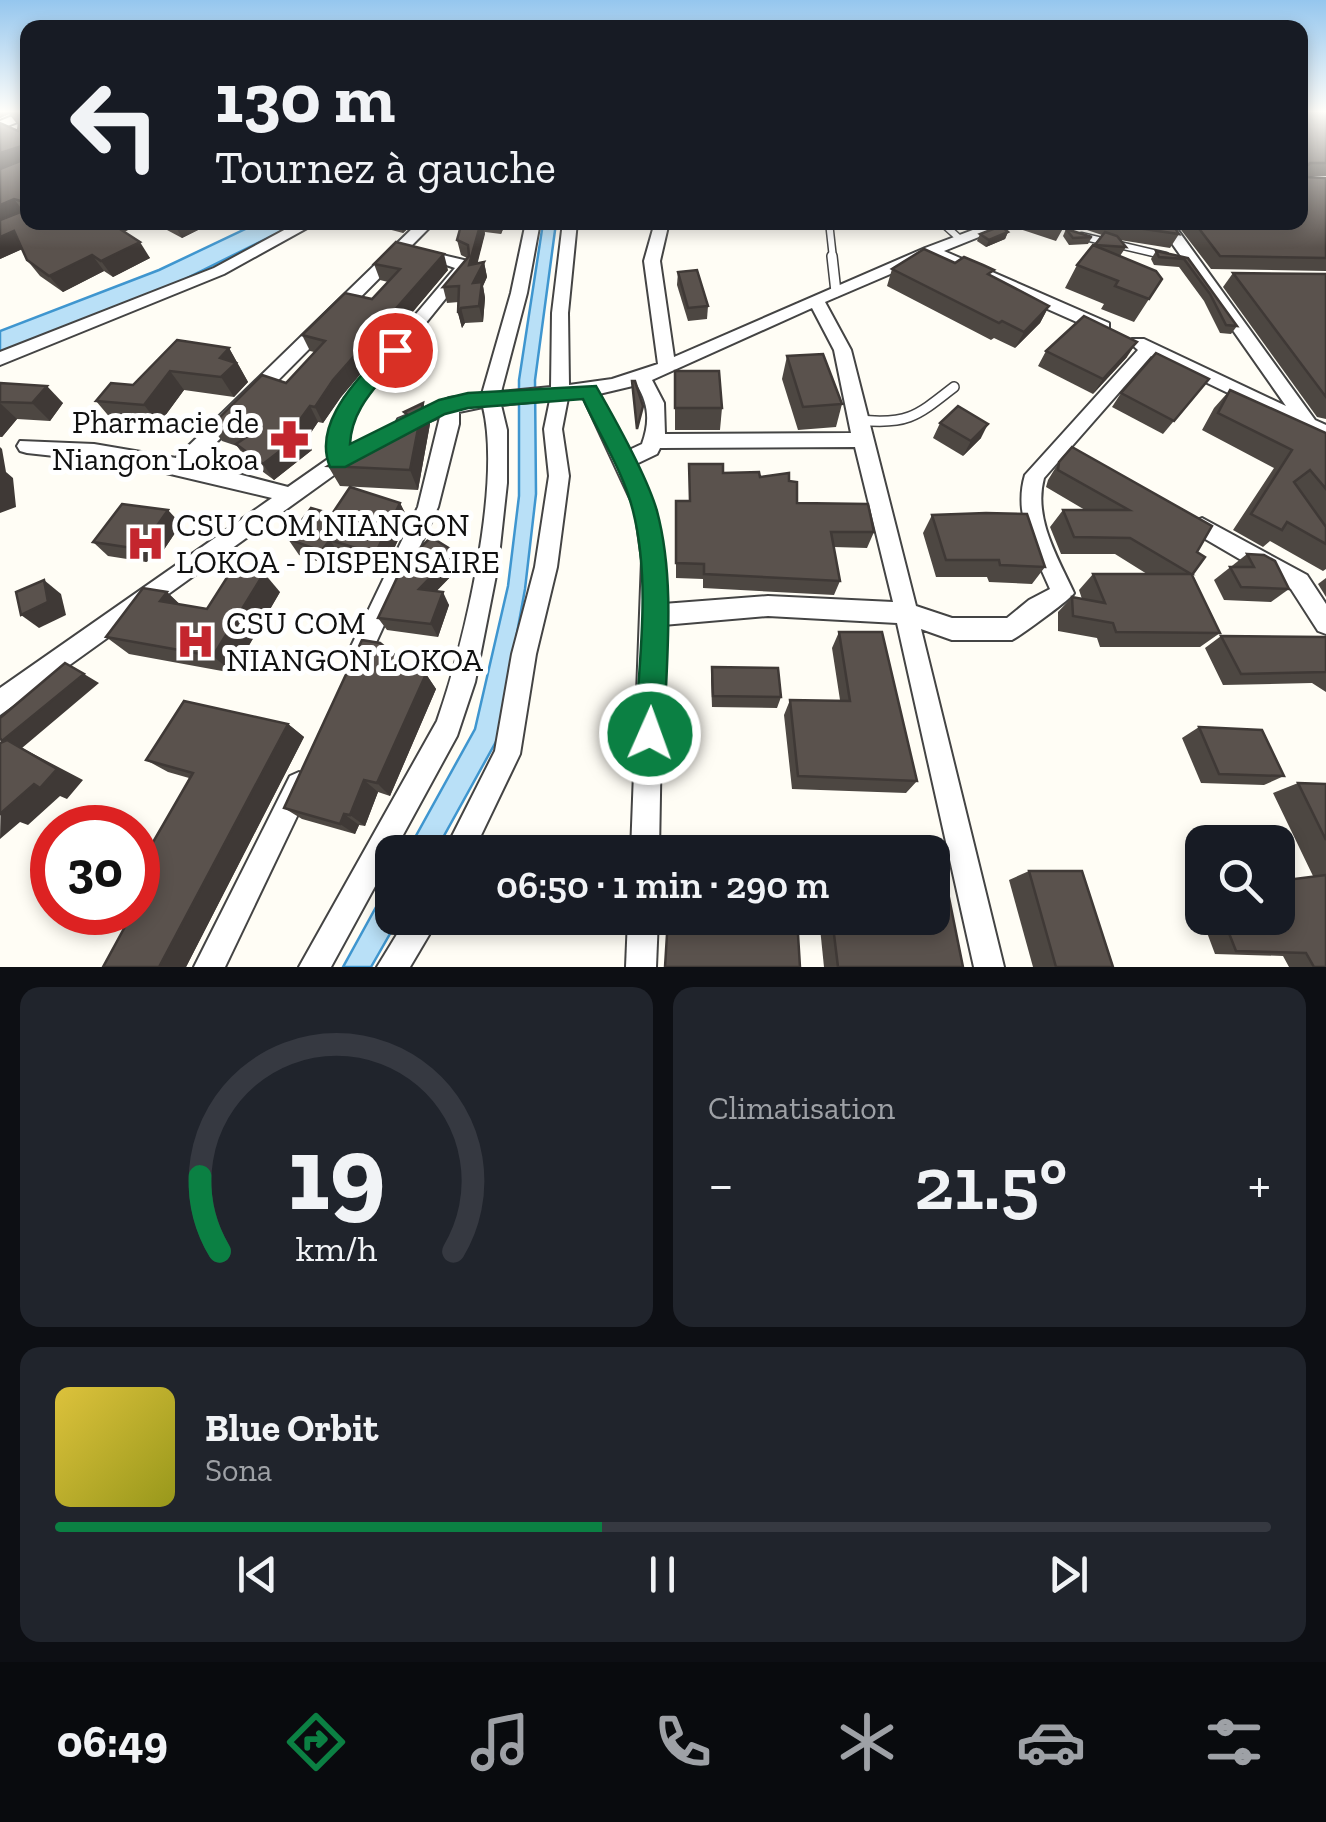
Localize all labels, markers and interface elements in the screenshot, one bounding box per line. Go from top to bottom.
text: 130 m [215,56,395,140]
icon: left [50,60,180,190]
text: Tournez à gauche [215,141,556,195]
pin [353,308,438,393]
icon: arrive [368,323,423,378]
place label: Pharmacie de Niangon Lokoa [52,403,259,478]
pharmacy icon: Pharmacie de Niangon Lokoa [268,419,310,461]
place label: CSU COM NIANGON LOKOA - DISPENSAIRE [176,506,500,581]
hospital icon: CSU COM NIANGON LOKOA - DISPENSAIRE [125,522,167,564]
place label: CSU COM NIANGON LOKOA [226,604,483,679]
hospital icon: CSU COM NIANGON LOKOA [175,620,217,662]
position arrow [598,682,702,786]
speed limit sign: 30 [30,805,160,935]
map controls [1185,825,1295,935]
button: search [1185,825,1295,935]
text: 06:50 · 1 min · 290 m [496,862,829,908]
text: Climatisation [708,1089,895,1127]
text: 19 [288,1111,385,1236]
text: 21.5° [914,1138,1067,1228]
text: − [708,1151,734,1217]
text: + [1248,1151,1271,1217]
text: km/h [296,1227,377,1270]
text: Blue Orbit [205,1405,378,1451]
text: Sona [205,1451,272,1489]
icon: previous [230,1547,285,1602]
icon: pause [635,1547,690,1602]
icon: next [1041,1547,1096,1602]
icon: directions [281,1707,351,1777]
icon: music [465,1707,535,1777]
icon: phone [648,1707,718,1777]
icon: climate [832,1707,902,1777]
icon: car [1016,1707,1086,1777]
icon: filters [1199,1707,1269,1777]
text: 06:49 [57,1715,168,1769]

